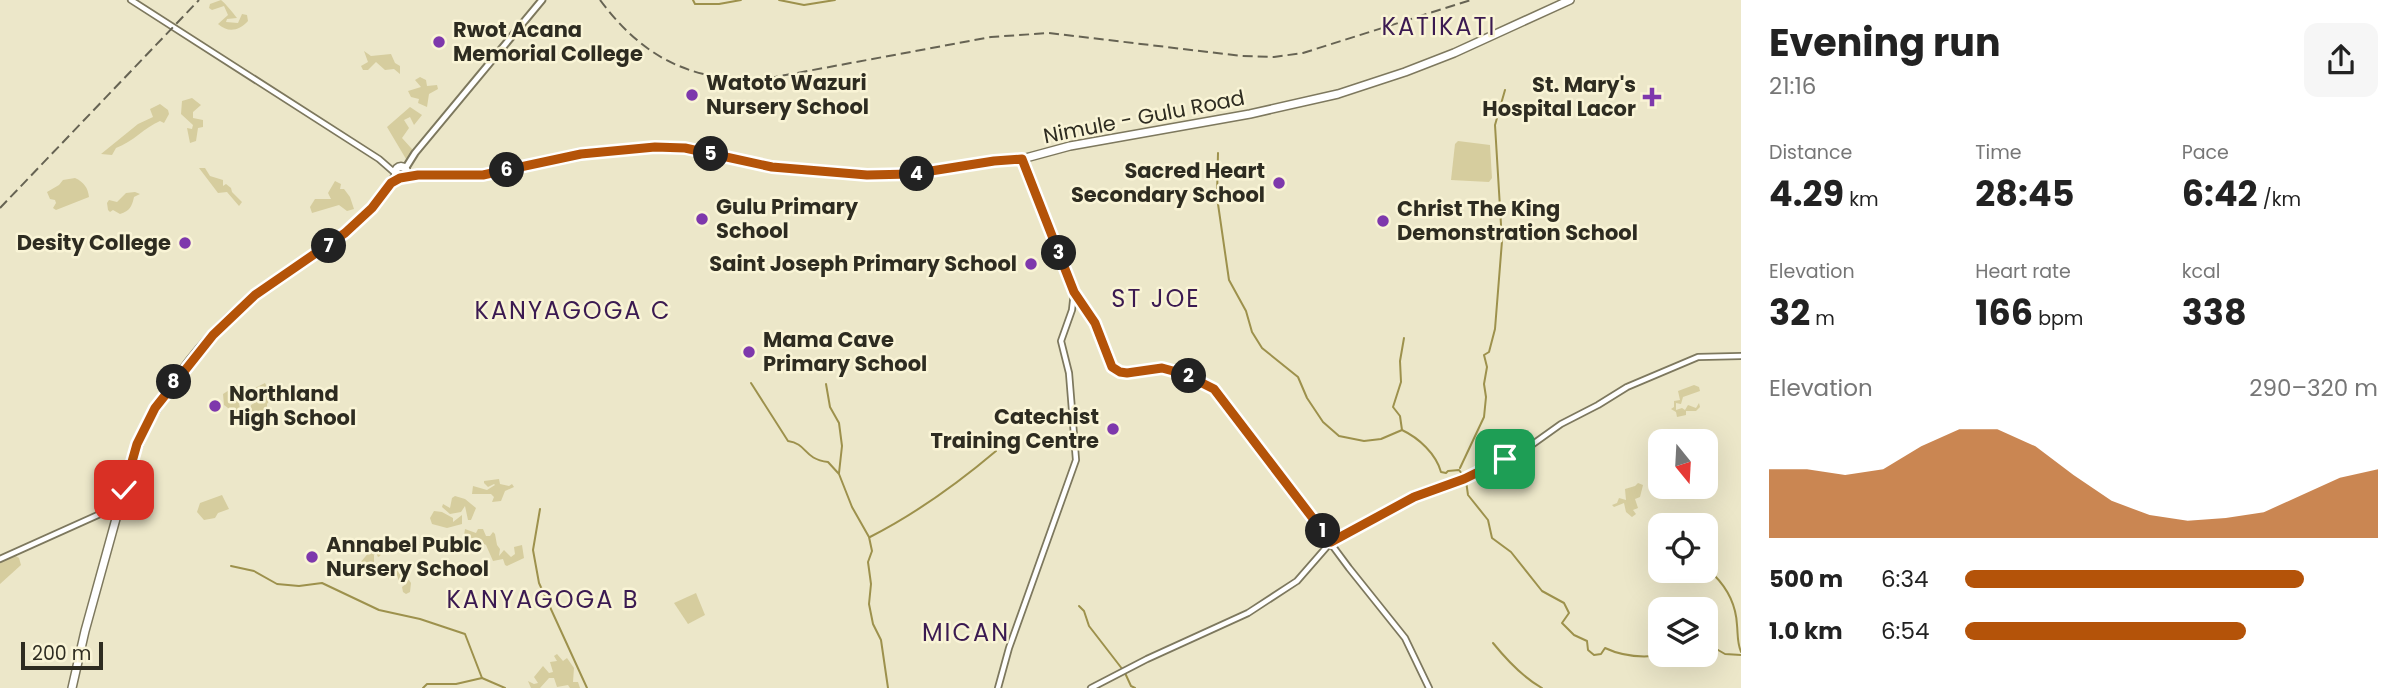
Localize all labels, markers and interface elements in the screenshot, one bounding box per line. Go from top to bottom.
district label: KATIKATI [1382,10,1496,43]
place label: Rwot Acana Memorial College [453,15,643,68]
text: Evening run [1769,16,2001,69]
button: share [2304,23,2378,97]
marker: Rwot Acana Memorial College [431,34,447,50]
place label: Watoto Wazuri Nursery School [706,68,869,121]
place label: St. Mary's Hospital Lacor [1482,70,1636,123]
text: 21:16 [1769,70,1816,102]
street label: Nimule - Gulu Road [1041,83,1247,150]
marker: Watoto Wazuri Nursery School [684,87,700,103]
marker: St. Mary's Hospital Lacor [1642,87,1662,107]
pin: 5 [694,136,728,172]
text: Distance [1769,139,1852,166]
text: Time [1975,139,2022,166]
text: Pace [2182,139,2229,166]
text: 5 [704,140,717,167]
pin: 6 [490,152,524,188]
text: 6 [500,156,513,183]
pin: 4 [900,156,934,192]
place label: Sacred Heart Secondary School [1071,156,1265,209]
text: 4 [910,160,923,187]
text: 4.29 [1769,169,1844,218]
text: 28:45 [1975,169,2074,218]
text: 6:42 [2182,169,2258,218]
marker: Sacred Heart Secondary School [1271,175,1287,191]
text: km [1844,186,1879,213]
text: /km [2258,186,2301,213]
place label: Gulu Primary School [716,192,859,245]
place label: Christ The King Demonstration School [1397,194,1638,247]
marker: Gulu Primary School [694,211,710,227]
marker: Christ The King Demonstration School [1375,213,1391,229]
place label: Desity College [17,228,171,257]
pin: 7 [312,229,346,264]
text: 7 [323,232,334,259]
marker: Desity College [177,235,193,251]
pin: 3 [1042,236,1076,270]
text: 3 [1053,239,1064,266]
place label: Saint Joseph Primary School [709,249,1017,278]
marker: Saint Joseph Primary School [1023,256,1039,272]
text: Elevation [1769,258,1855,285]
text: Heart rate [1975,258,2071,285]
text: kcal [2182,258,2221,285]
district label: ST JOE [1111,282,1201,315]
text: 32 [1769,288,1810,337]
text: 166 [1975,288,2033,337]
text: 338 [2182,288,2247,337]
district label: KANYAGOGA C [475,294,671,327]
text: m [1810,305,1835,332]
text: bpm [2033,305,2083,332]
place label: Mama Cave Primary School [763,325,927,378]
marker: Mama Cave Primary School [741,344,757,360]
pin: 2 [1172,358,1206,394]
text: 2 [1183,362,1194,389]
pin: 8 [156,364,192,400]
text: 8 [167,368,180,395]
text: Elevation [1769,372,1873,404]
text: 290–320 m [2249,372,2378,404]
place label: Northland High School [229,379,356,432]
marker: Northland High School [207,398,223,414]
place label: Catechist Training Centre [930,402,1099,455]
marker: Catechist Training Centre [1105,421,1121,437]
pin [1475,429,1535,489]
north arrow [1648,429,1718,499]
map controls [1648,429,1718,667]
icon: arrive [1486,440,1524,478]
pin [94,460,154,520]
icon: check [105,471,143,509]
button: locate [1648,513,1718,583]
pin: 1 [1306,514,1340,548]
text: 1 [1319,517,1326,544]
place label: Annabel Publc Nursery School [326,530,489,583]
marker: Annabel Publc Nursery School [304,549,320,565]
text: 500 m [1769,563,1843,595]
text: 6:34 [1881,563,1929,595]
district label: KANYAGOGA B [446,583,640,616]
button: layers [1648,597,1718,667]
text: 1.0 km [1769,615,1843,647]
text: 6:54 [1881,615,1929,647]
district label: MICAN [922,616,1010,649]
scale bar [21,639,103,671]
text: 200 m [32,640,91,667]

